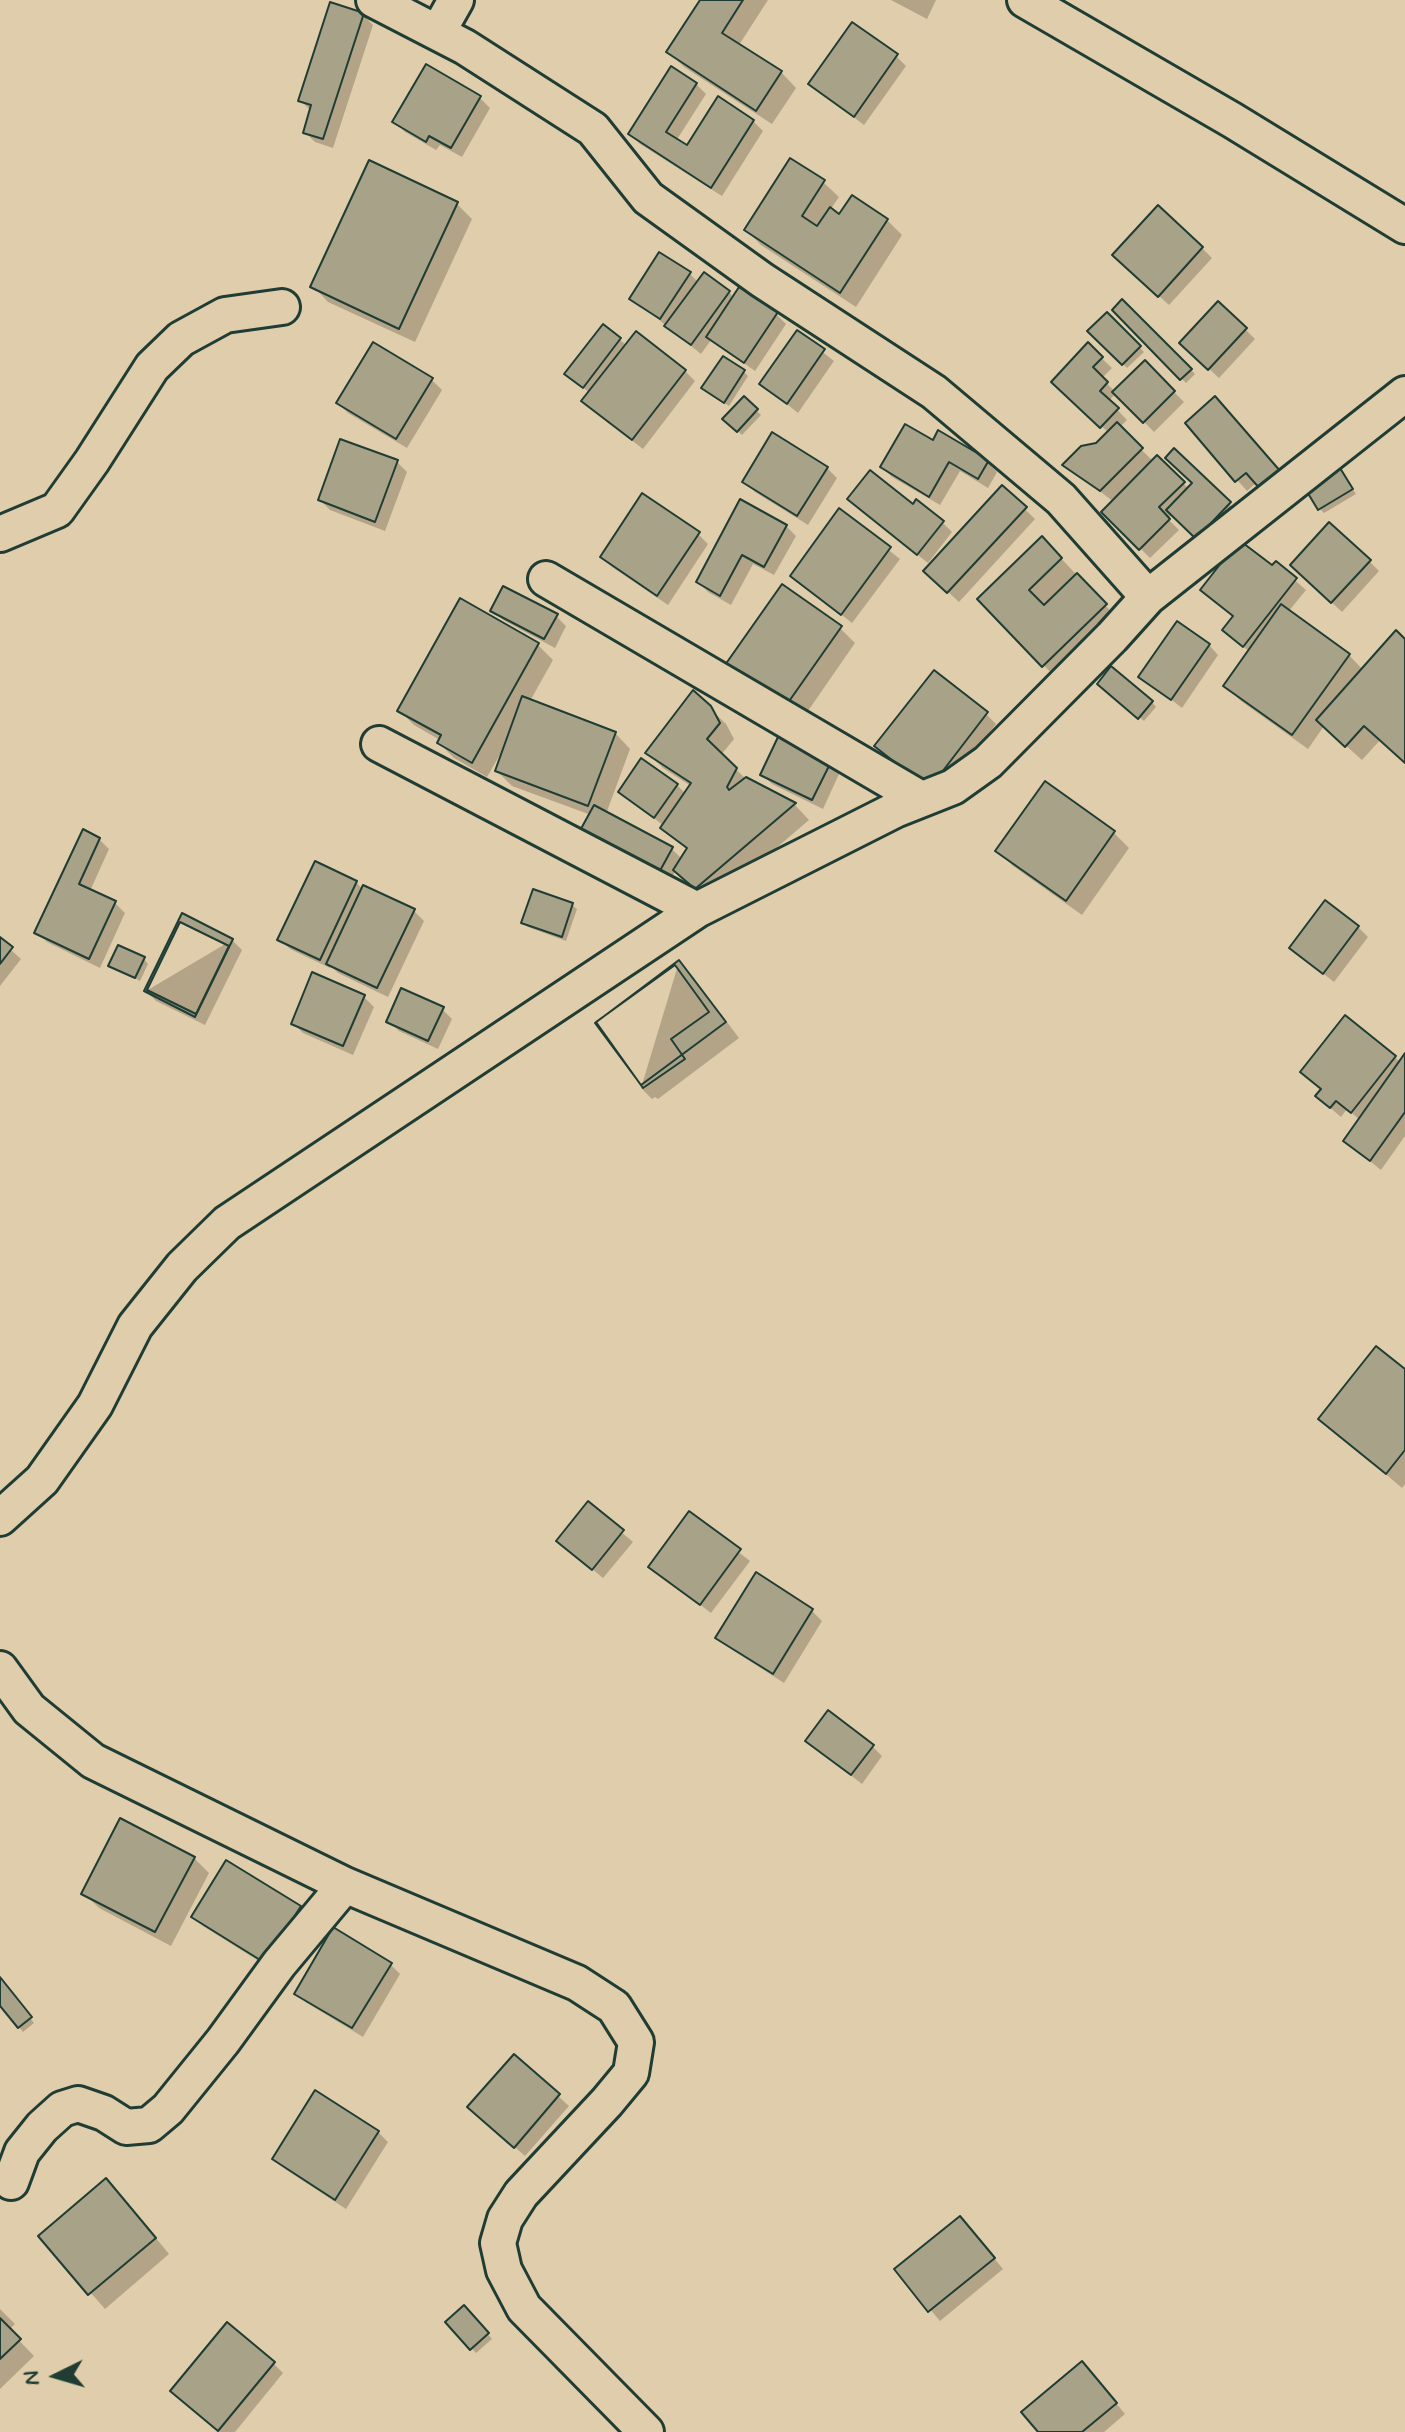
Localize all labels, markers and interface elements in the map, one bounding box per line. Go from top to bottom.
north arrow [16,2336,96,2416]
text: N [18,2370,47,2387]

